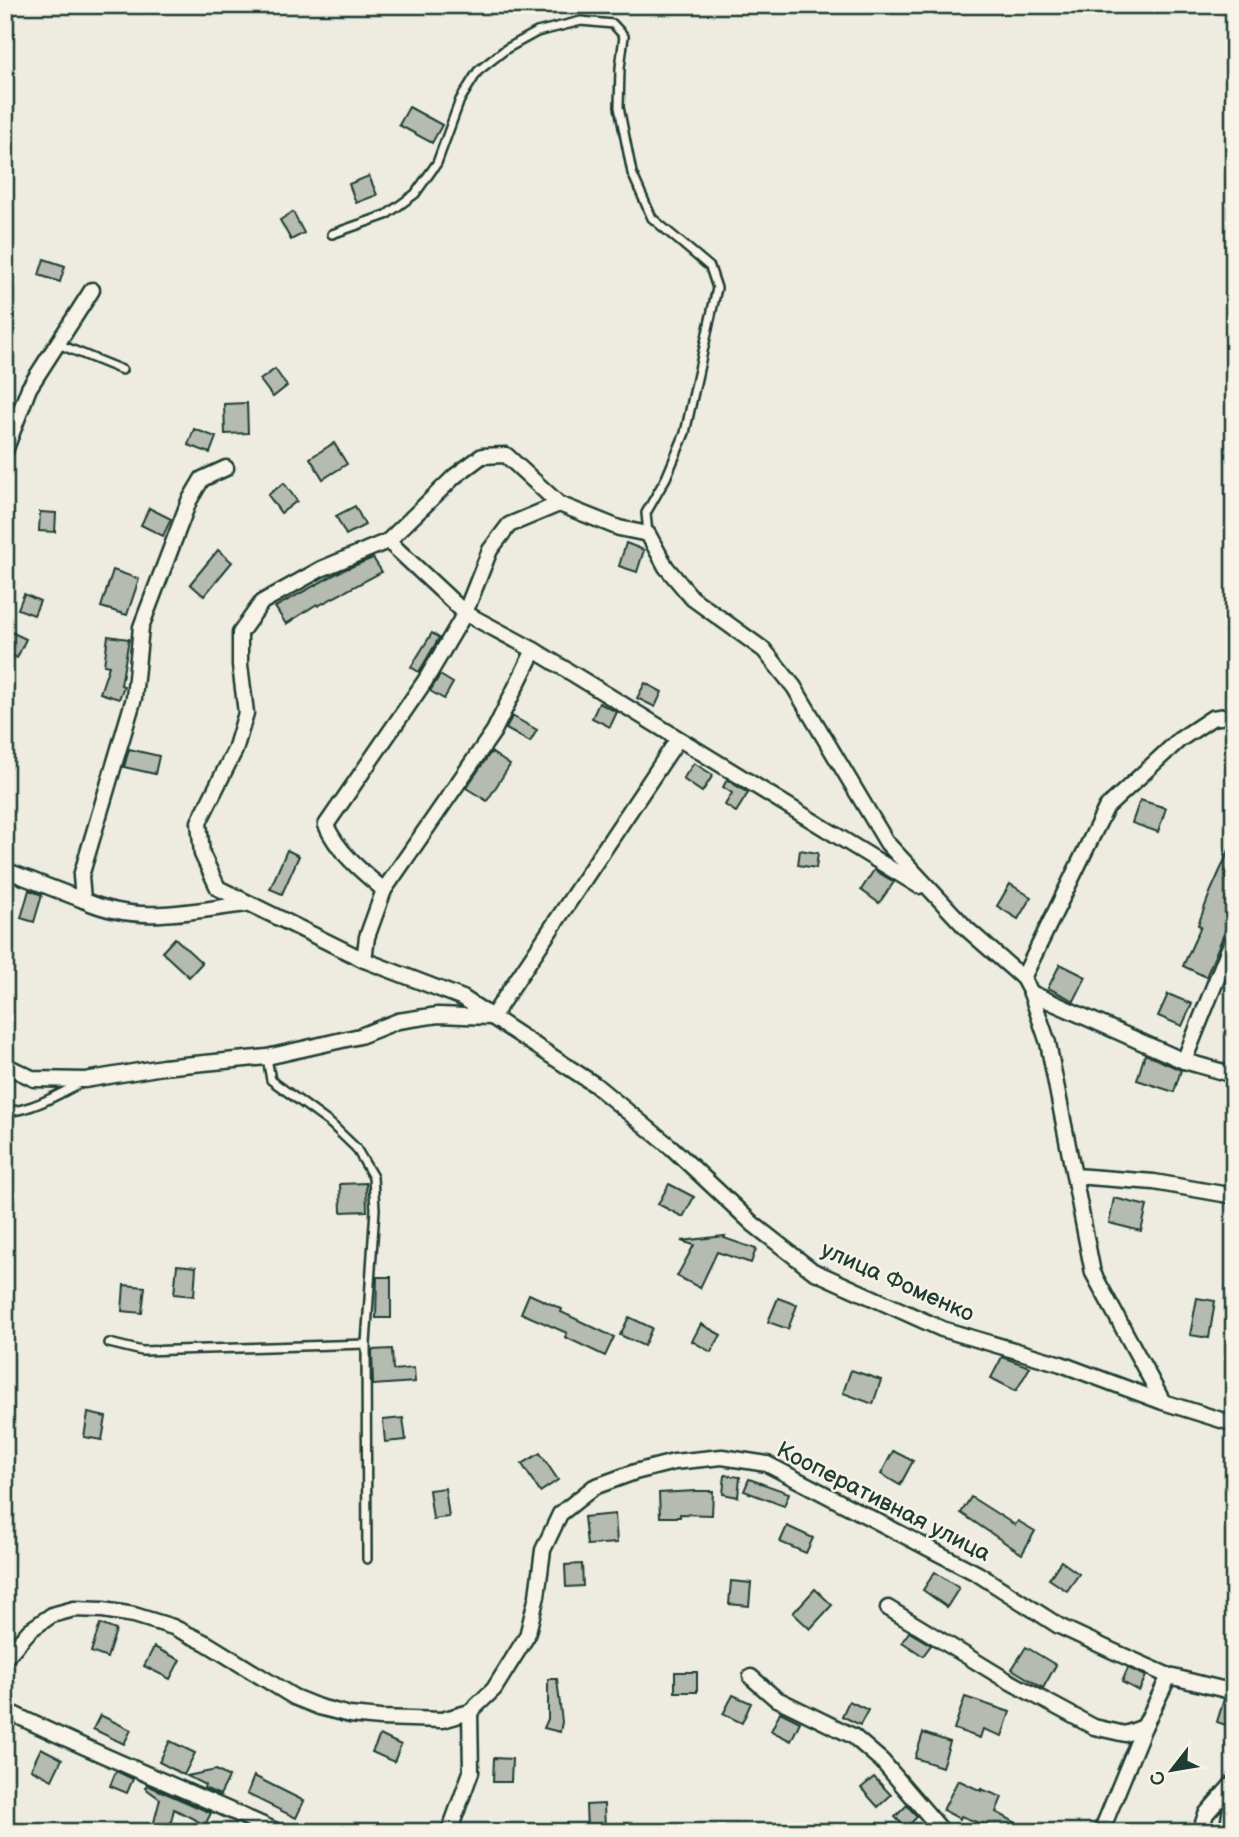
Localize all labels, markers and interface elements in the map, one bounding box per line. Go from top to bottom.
street label: улица Фоменко [817,1236,978,1328]
street label: Кооперативная улица [772,1436,996,1568]
north arrow [1138,1736,1208,1806]
text: С [1145,1766,1172,1790]

